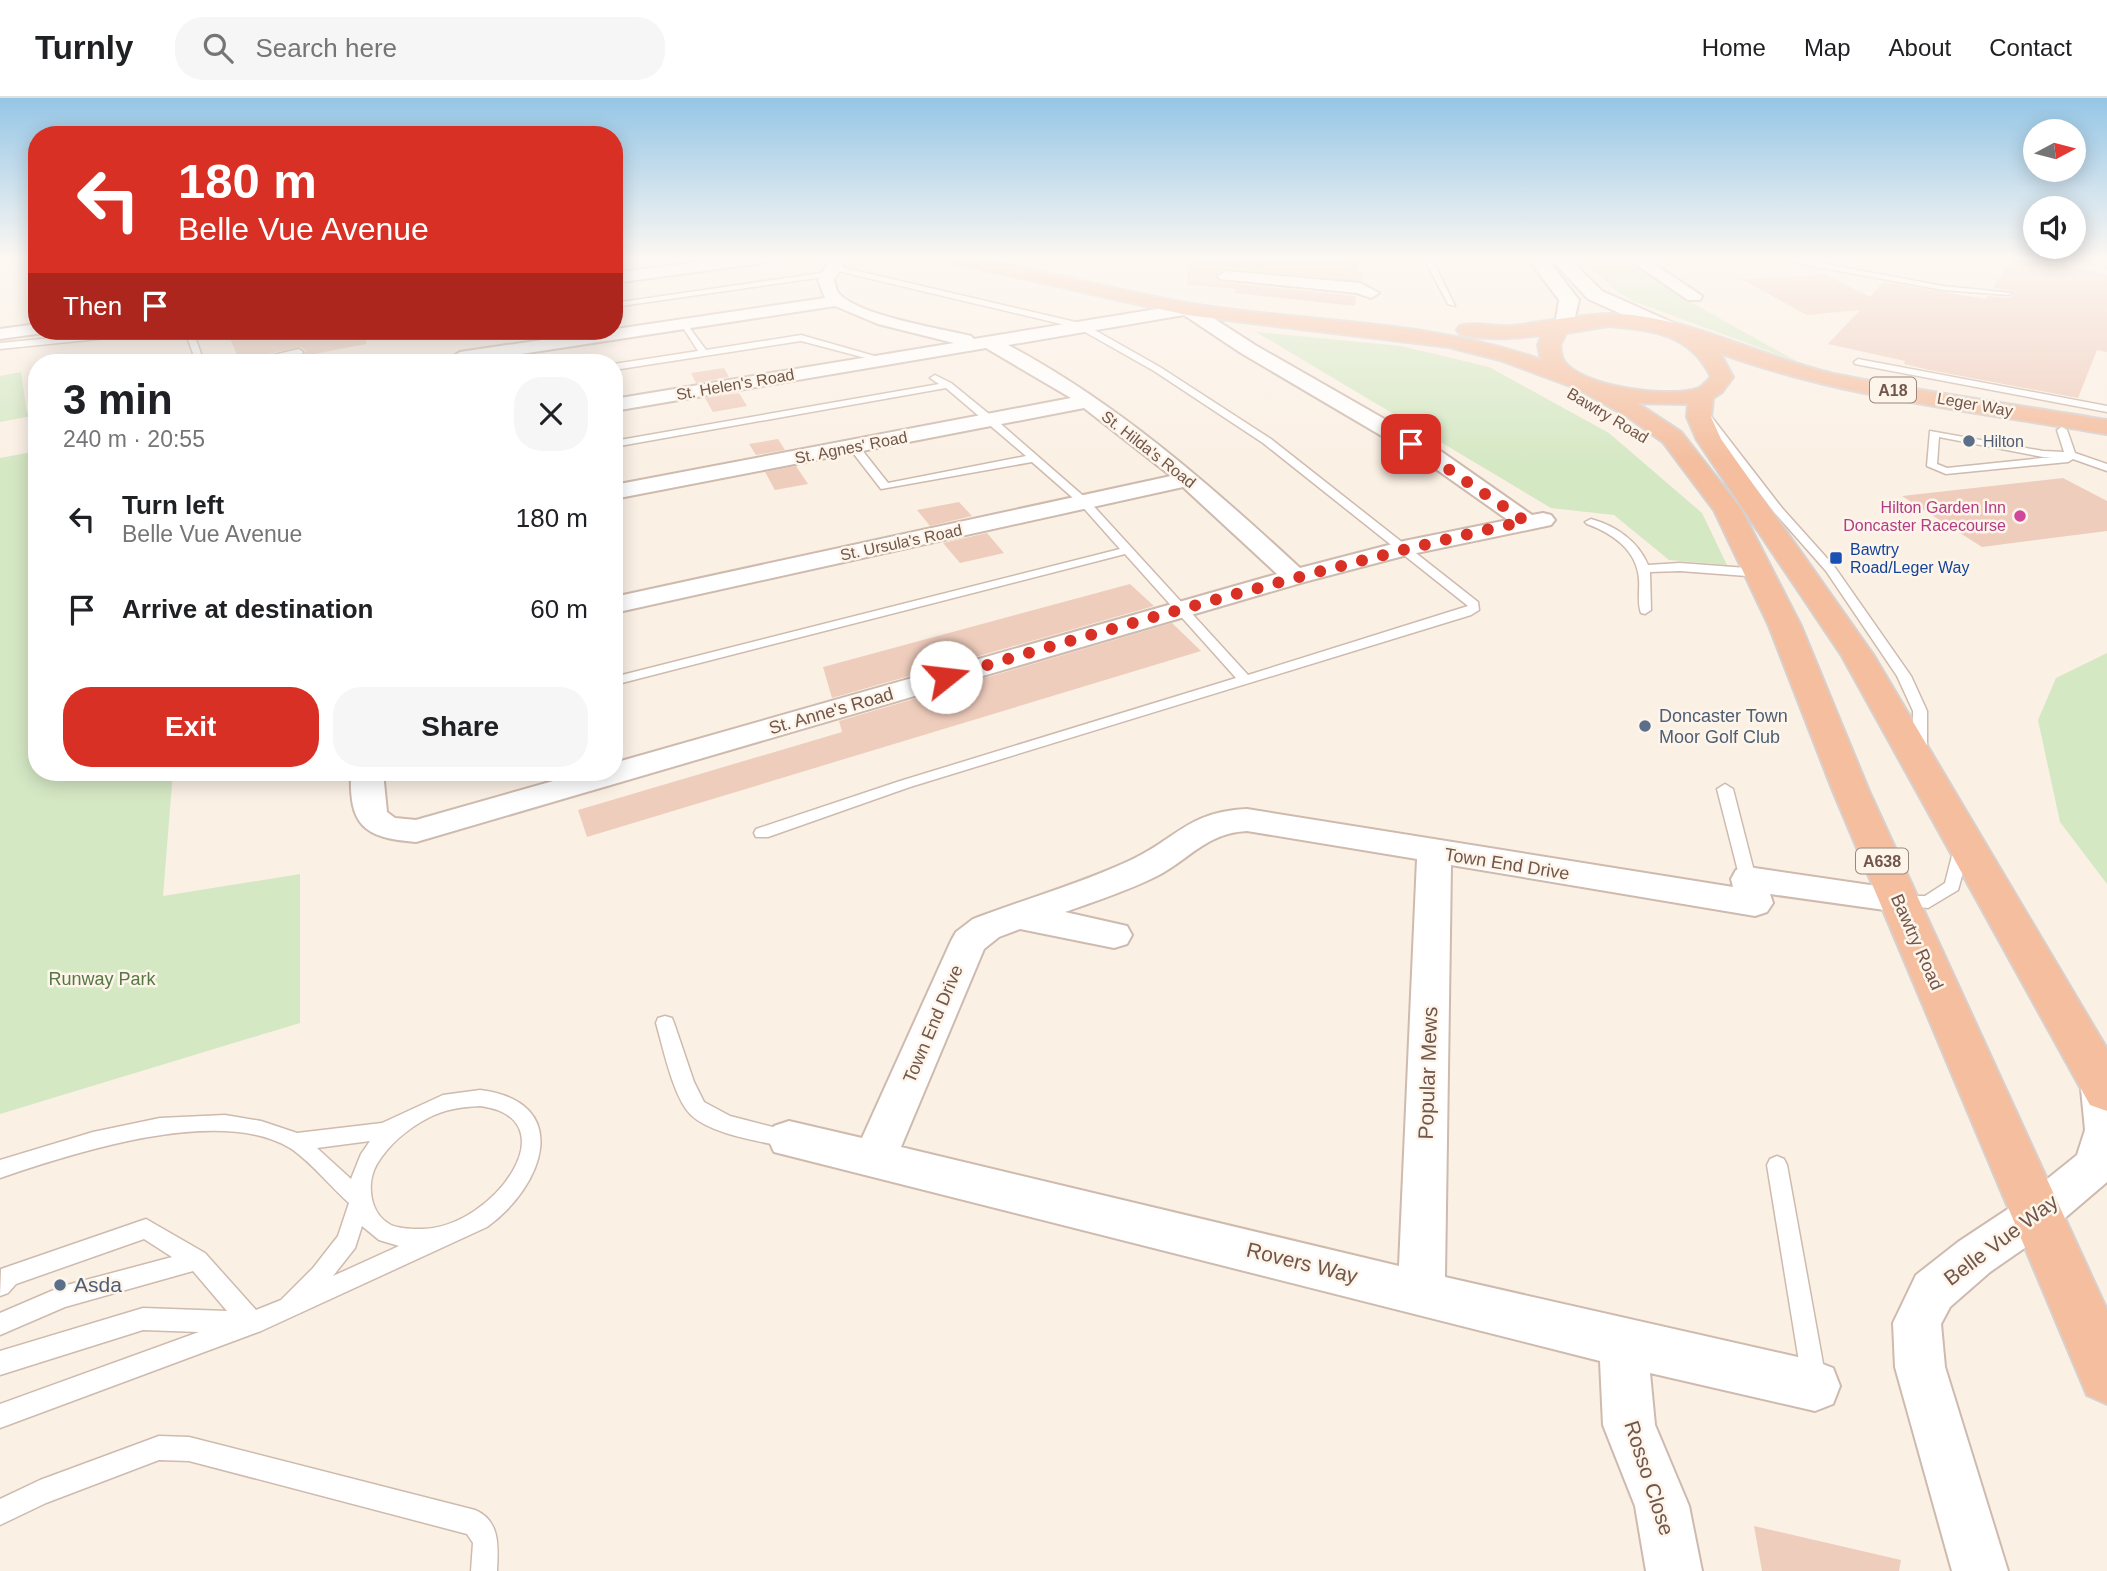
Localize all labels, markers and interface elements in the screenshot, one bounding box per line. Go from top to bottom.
search box [175,17,665,80]
text: Turnly [35,29,133,66]
icon: search [199,29,237,67]
text: Search here [255,33,397,63]
text: Home [1702,34,1766,61]
text: Map [1804,34,1851,61]
text: About [1889,34,1951,61]
text: Contact [1989,34,2072,61]
north arrow [2023,119,2086,182]
map controls [2023,119,2086,259]
icon: left [63,154,154,245]
text: 180 m [178,154,317,208]
button: sound [2023,196,2086,259]
text: Belle Vue Avenue [178,211,429,247]
icon: arrive [136,287,174,325]
text: Then [63,291,122,321]
street label: St. Helen's Road [675,366,795,403]
text: 3 min [63,376,173,423]
button: close [514,377,588,451]
road number: A18 [1870,378,1916,402]
street label: Bawtry Road [1564,385,1651,446]
street label: Leger Way [1936,389,2014,420]
street label: St. Hilda's Road [1098,408,1199,491]
pin [1381,414,1441,474]
icon: arrive [1392,425,1430,463]
text: 240 m · 20:55 [63,426,205,452]
street label: St. Agnes' Road [793,428,909,467]
marker: Hilton [1961,433,1977,449]
place label: Hilton [1983,433,2024,450]
text: Turn left [122,490,224,520]
place label: Hilton Garden Inn Doncaster Racecourse [1843,499,2006,534]
icon: left [63,500,101,538]
text: 180 m [516,503,588,533]
marker: Hilton Garden Inn Doncaster Racecourse [2012,508,2028,524]
text: Belle Vue Avenue [122,521,302,547]
street label: St. Ursula's Road [839,521,964,564]
place label: Bawtry Road/Leger Way [1850,541,1969,576]
marker: Bawtry Road/Leger Way [1828,550,1844,566]
icon: arrive [63,591,101,629]
text: Arrive at destination [122,594,373,624]
text: 60 m [530,594,588,624]
position arrow [909,640,983,714]
street label: St. Anne's Road [766,684,896,738]
button: Exit [63,687,319,767]
button: Share [333,687,588,767]
place label: Doncaster Town Moor Golf Club [1659,706,1788,747]
marker: Doncaster Town Moor Golf Club [1637,718,1653,734]
street label: Town End Drive [1443,844,1571,884]
road number: A638 [1856,848,1908,874]
street label: Bawtry Road [1887,891,1947,993]
street label: Town End Drive [899,962,967,1086]
park label: Runway Park [48,969,157,989]
street label: Popular Mews [1414,1006,1441,1140]
street label: Belle Vue Way [1939,1189,2062,1290]
street label: Rovers Way [1244,1238,1360,1288]
place label: Asda [74,1273,122,1296]
marker: Asda [52,1277,68,1293]
street label: Rosso Close [1620,1418,1679,1538]

